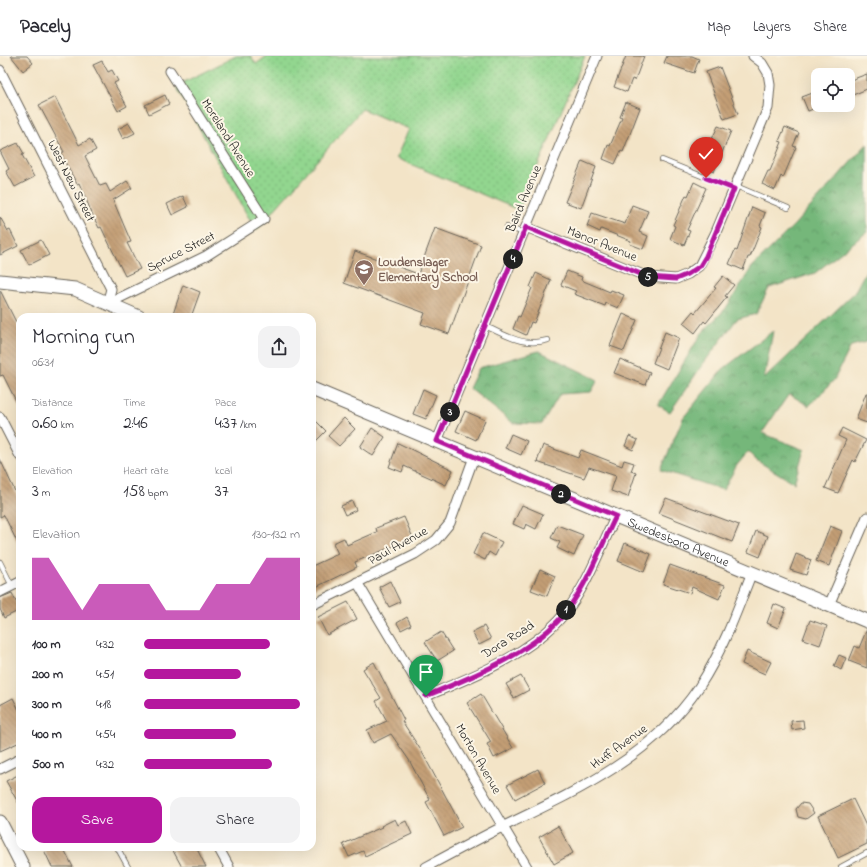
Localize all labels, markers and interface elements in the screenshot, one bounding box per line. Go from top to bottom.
text: Pacely [20,14,71,41]
text: Map [707,17,731,38]
text: Layers [753,17,791,38]
text: Share [813,17,847,38]
map controls [811,68,855,112]
button: locate [811,68,855,112]
street label: Moreland Avenue [196,95,260,181]
street label: West New Street [42,137,100,226]
pin [689,137,723,178]
icon: check [695,143,717,165]
street label: Baird Avenue [501,162,547,237]
street label: Manor Avenue [564,221,640,267]
street label: Spruce Street [144,226,219,277]
pin: 4 [503,249,523,269]
text: 4 [511,251,515,267]
place label: Loudenslager Elementary School [378,253,478,289]
school or university icon: Loudenslager Elementary School [353,258,375,286]
pin: 5 [638,267,658,287]
text: 5 [645,269,651,285]
text: Morning run [32,322,135,354]
button: share [258,326,300,368]
text: 06:31 [32,353,54,372]
text: Distance [32,395,73,411]
text: Time [123,395,145,411]
text: Pace [215,395,236,411]
pin: 3 [440,402,460,422]
text: 3 [448,404,452,420]
text: 0.60 [32,411,58,436]
text: 2:46 [123,411,148,436]
text: 4:37 [215,411,237,436]
text: km [58,417,74,433]
text: /km [237,417,257,433]
text: Elevation [32,463,72,479]
text: Heart rate [123,463,168,479]
text: kcal [215,463,232,479]
text: 3 [32,479,39,504]
text: 158 [123,479,145,504]
text: 37 [215,479,229,504]
pin: 2 [551,484,571,504]
text: m [39,485,50,501]
text: bpm [145,485,168,501]
text: 2 [558,486,564,502]
street label: Swedesboro Avenue [624,512,732,572]
street label: Paul Avenue [365,522,431,570]
text: Elevation [32,525,80,544]
text: 130–132 m [252,525,300,544]
pin: 1 [556,600,576,620]
text: 1 [564,602,568,618]
street label: Dora Road [477,616,539,664]
text: 100 m [32,635,61,654]
text: 4:32 [96,635,114,654]
pin [409,655,443,696]
icon: arrive [415,661,437,683]
text: 200 m [32,665,63,684]
text: 4:51 [96,665,114,684]
text: 300 m [32,695,62,714]
text: 4:18 [96,695,111,714]
street label: Morton Avenue [450,720,506,798]
street label: Huff Avenue [587,720,652,774]
text: 400 m [32,725,62,744]
text: 4:54 [96,725,115,744]
text: 500 m [32,755,64,774]
text: 4:32 [96,755,114,774]
button: Save [32,797,162,843]
button: Share [170,797,300,843]

